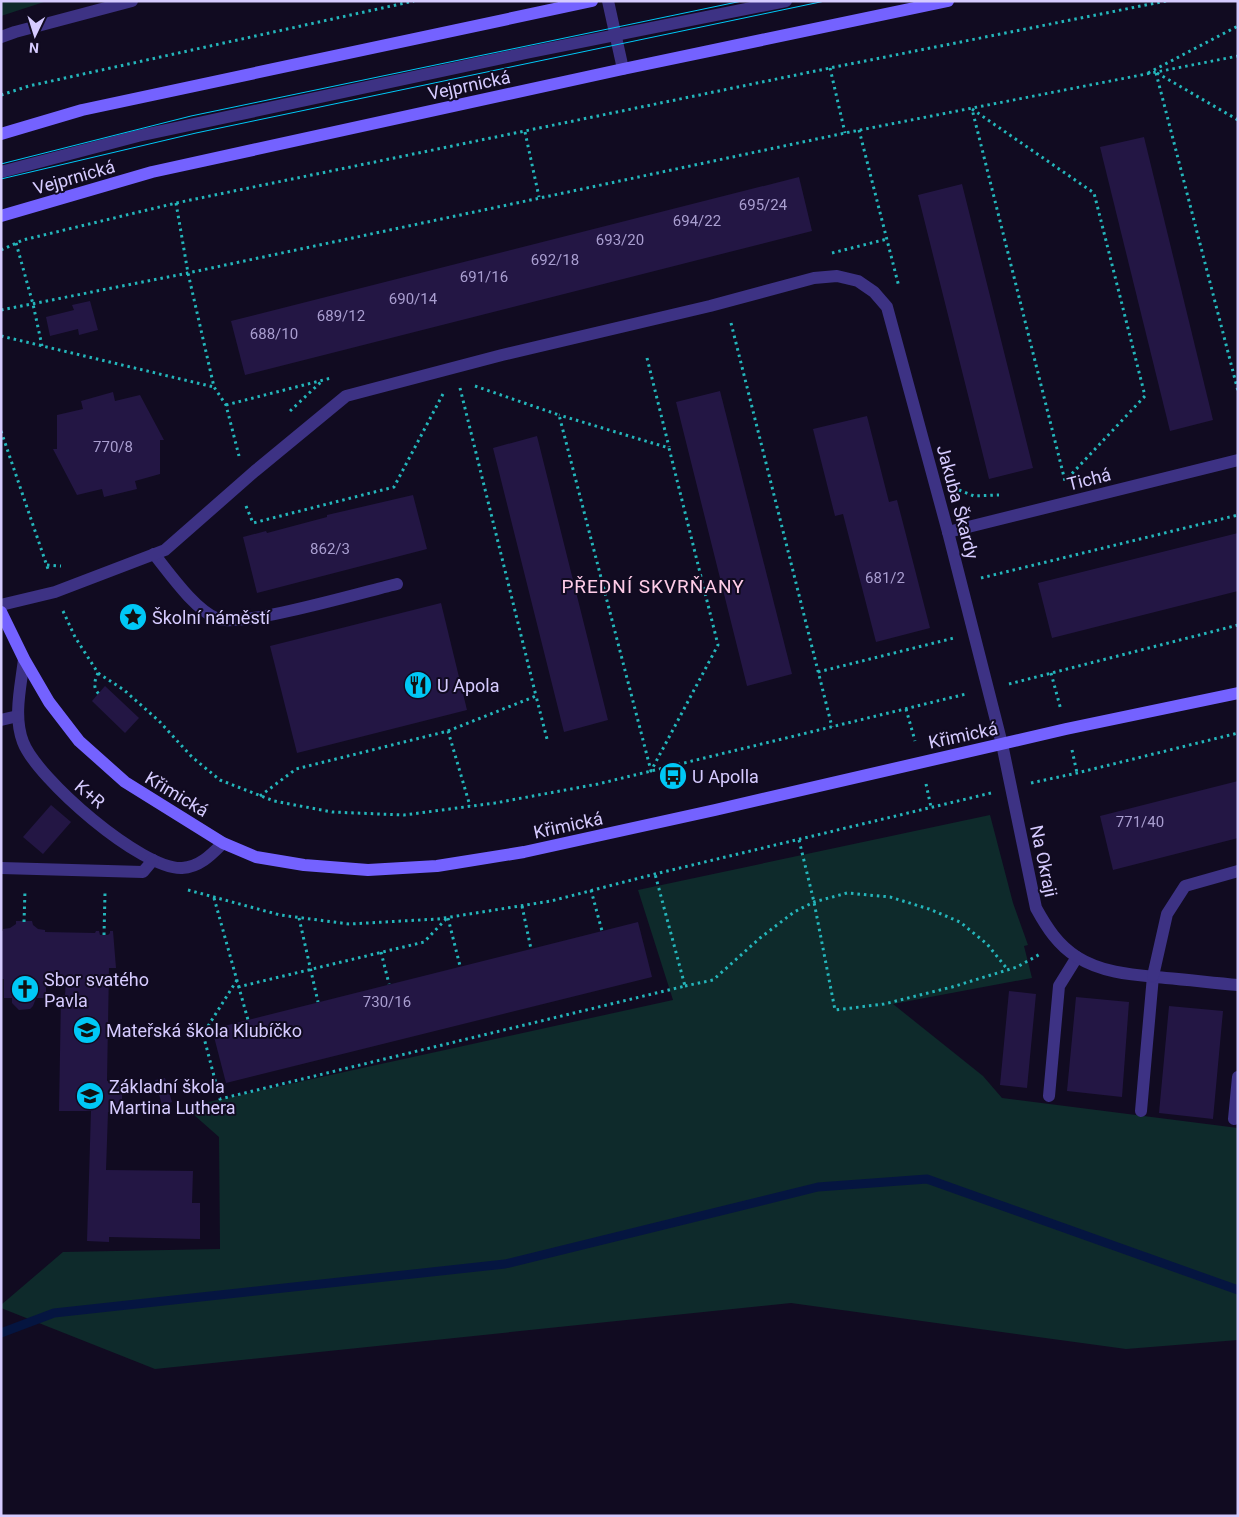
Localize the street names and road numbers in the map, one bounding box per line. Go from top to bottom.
street label: Vejprnická [426,66,512,104]
street label: Vejprnická [31,155,117,199]
street label: Jakuba Škardy [933,443,983,562]
street label: Tichá [1065,463,1113,495]
street label: Křimická [926,717,1000,753]
street label: Křimická [141,767,213,821]
street label: K+R [71,775,109,813]
street label: Křimická [531,807,605,843]
street label: Na Okraji [1026,823,1062,899]

